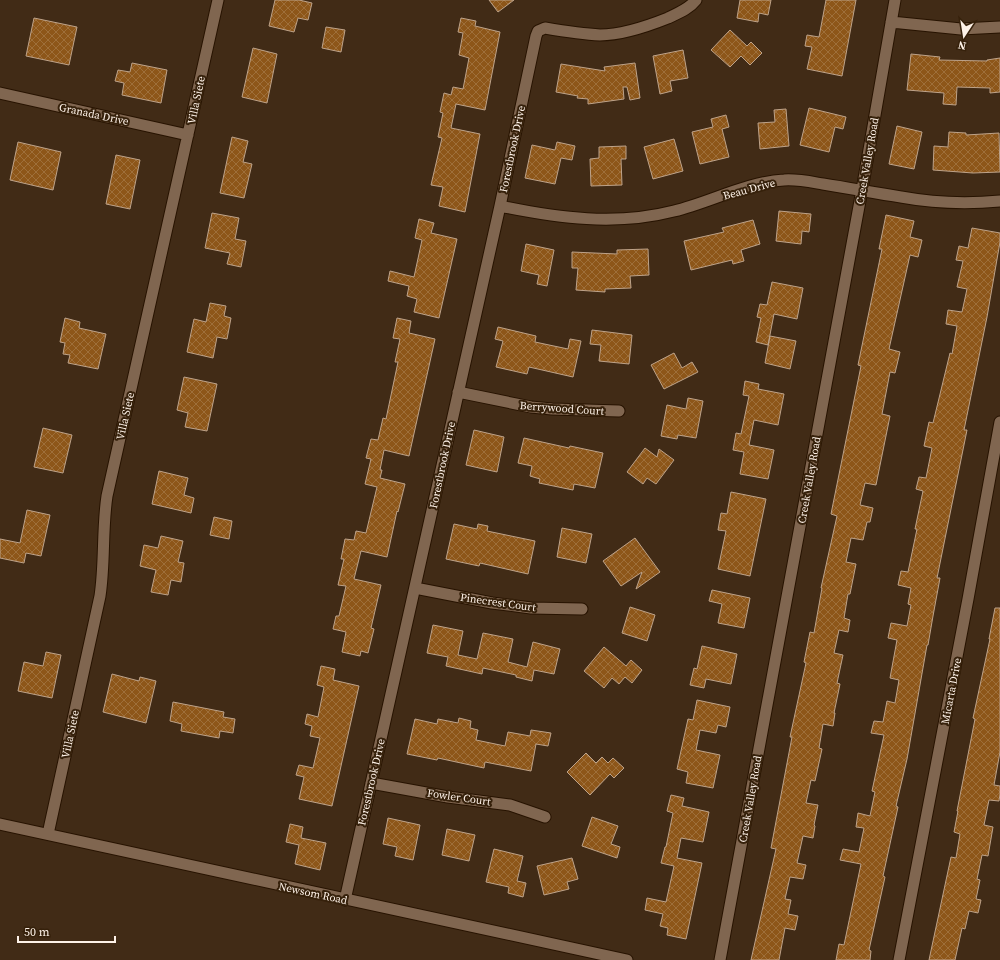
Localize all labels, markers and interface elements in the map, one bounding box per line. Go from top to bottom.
north arrow [944,16,984,56]
text: N [957,37,968,53]
street label: Villa Siete [184,74,209,125]
street label: Granada Drive [58,100,130,129]
street label: Forestbrook Drive [496,104,529,194]
street label: Creek Valley Road [852,116,883,206]
street label: Beau Drive [721,175,777,204]
street label: Villa Siete [113,390,138,442]
street label: Berrywood Court [519,398,605,419]
street label: Forestbrook Drive [426,420,459,510]
street label: Creek Valley Road [794,435,825,525]
street label: Pinecrest Court [459,590,537,615]
street label: Micarta Drive [938,656,965,726]
street label: Villa Siete [58,708,83,759]
street label: Forestbrook Drive [354,737,389,827]
street label: Creek Valley Road [735,754,766,844]
street label: Fowler Court [426,786,492,809]
street label: Newsom Road [277,879,349,908]
scale bar [18,918,115,944]
text: 50 m [24,924,50,940]

